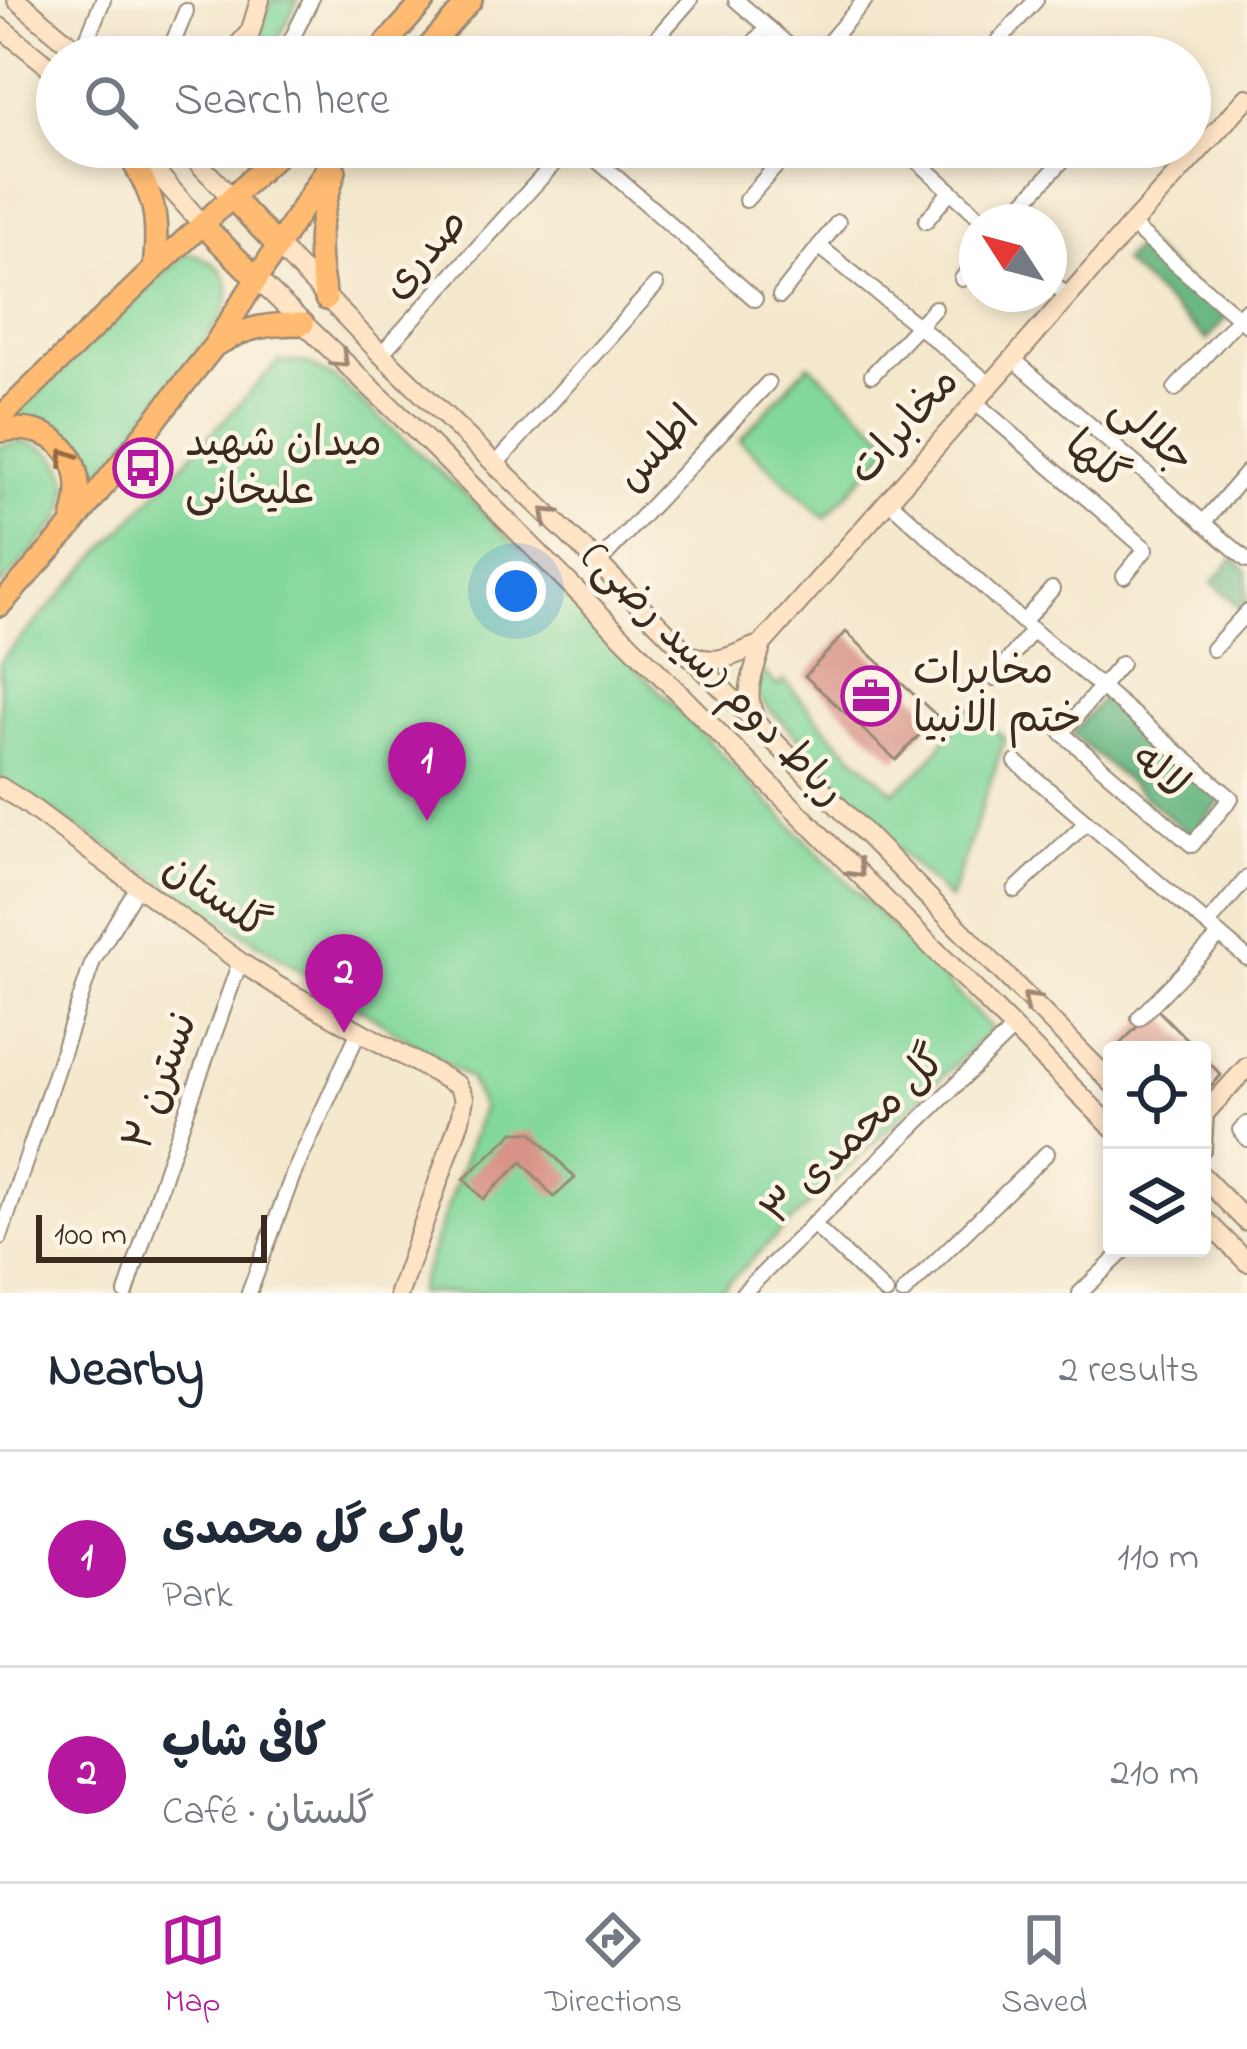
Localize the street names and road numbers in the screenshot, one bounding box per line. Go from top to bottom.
street label: صدری [368,196,484,314]
street label: مخابرات [835,354,975,500]
street label: جلالی [1095,381,1207,489]
street label: اطلس [603,393,715,507]
street label: گلها [1050,417,1140,507]
street label: رباط دوم (سید رضی) [566,529,858,821]
street label: لاله [1117,731,1201,815]
street label: گلستان [149,839,281,957]
street label: نسترن ۲ [109,1004,215,1160]
street label: گل محمدی ۳ [749,1033,961,1241]

